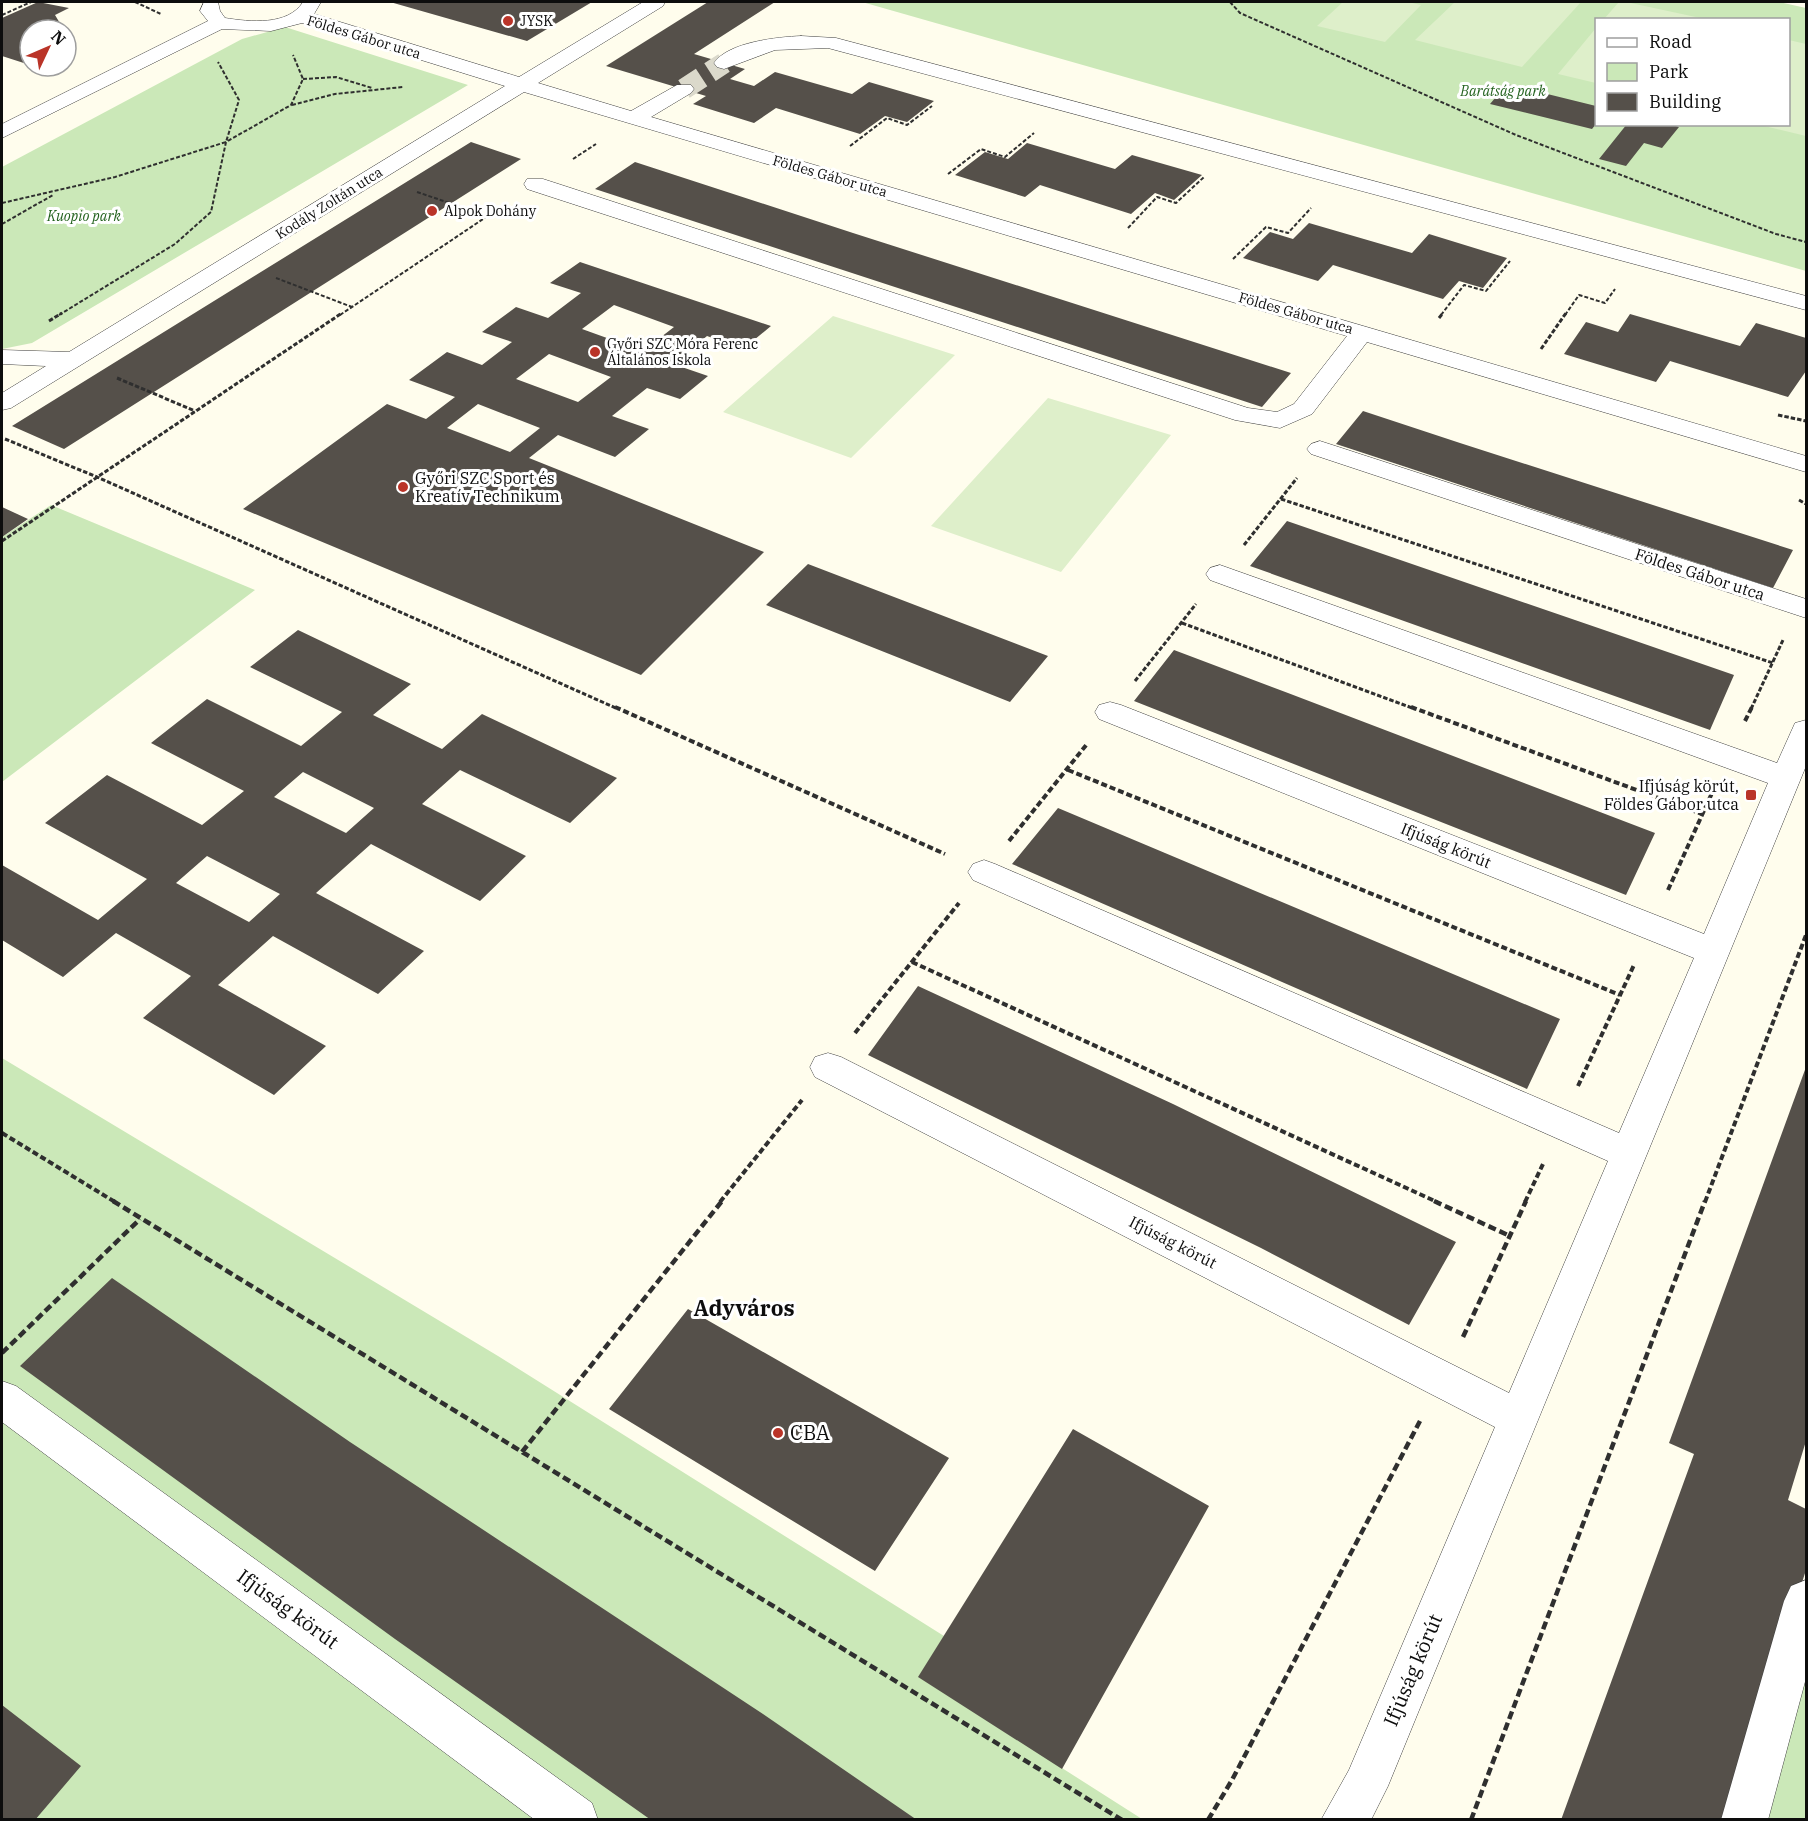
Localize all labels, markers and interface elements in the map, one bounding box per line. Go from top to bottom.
street label: Földes Gábor utca [305,11,424,63]
place label: JYSK [520,12,553,30]
marker: JYSK [501,14,515,28]
north arrow [18,18,78,78]
legend [1595,18,1790,126]
text: N [47,26,70,49]
text: Road [1649,30,1692,53]
text: Park [1649,60,1689,83]
park label: Barátság park [1459,82,1546,100]
text: Building [1649,90,1721,113]
street label: Földes Gábor utca [771,151,890,201]
street label: Kodály Zoltán utca [272,163,386,243]
place label: Alpok Dohány [444,202,537,220]
marker: Alpok Dohány [425,204,439,218]
park label: Kuopio park [46,207,122,225]
street label: Földes Gábor utca [1237,288,1356,338]
place label: Győri SZC Móra Ferenc Általános Iskola [607,335,758,369]
marker: Győri SZC Móra Ferenc Általános Iskola [588,345,602,359]
place label: Győri SZC Sport és Kreatív Technikum [415,468,560,506]
marker: Győri SZC Sport és Kreatív Technikum [396,480,410,494]
street label: Földes Gábor utca [1633,544,1768,605]
place label: Ifjúság körút, Földes Gábor utca [1604,776,1739,814]
marker: Ifjúság körút, Földes Gábor utca [1744,788,1758,802]
street label: Ifjúság körút [1398,818,1494,872]
street label: Ifjúság körút [1126,1211,1220,1273]
district label: Adyváros [693,1293,795,1322]
place label: CBA [790,1419,830,1446]
marker: CBA [771,1426,785,1440]
street label: Ifjúság körút [232,1563,345,1655]
street label: Ifjúság körút [1377,1609,1448,1730]

